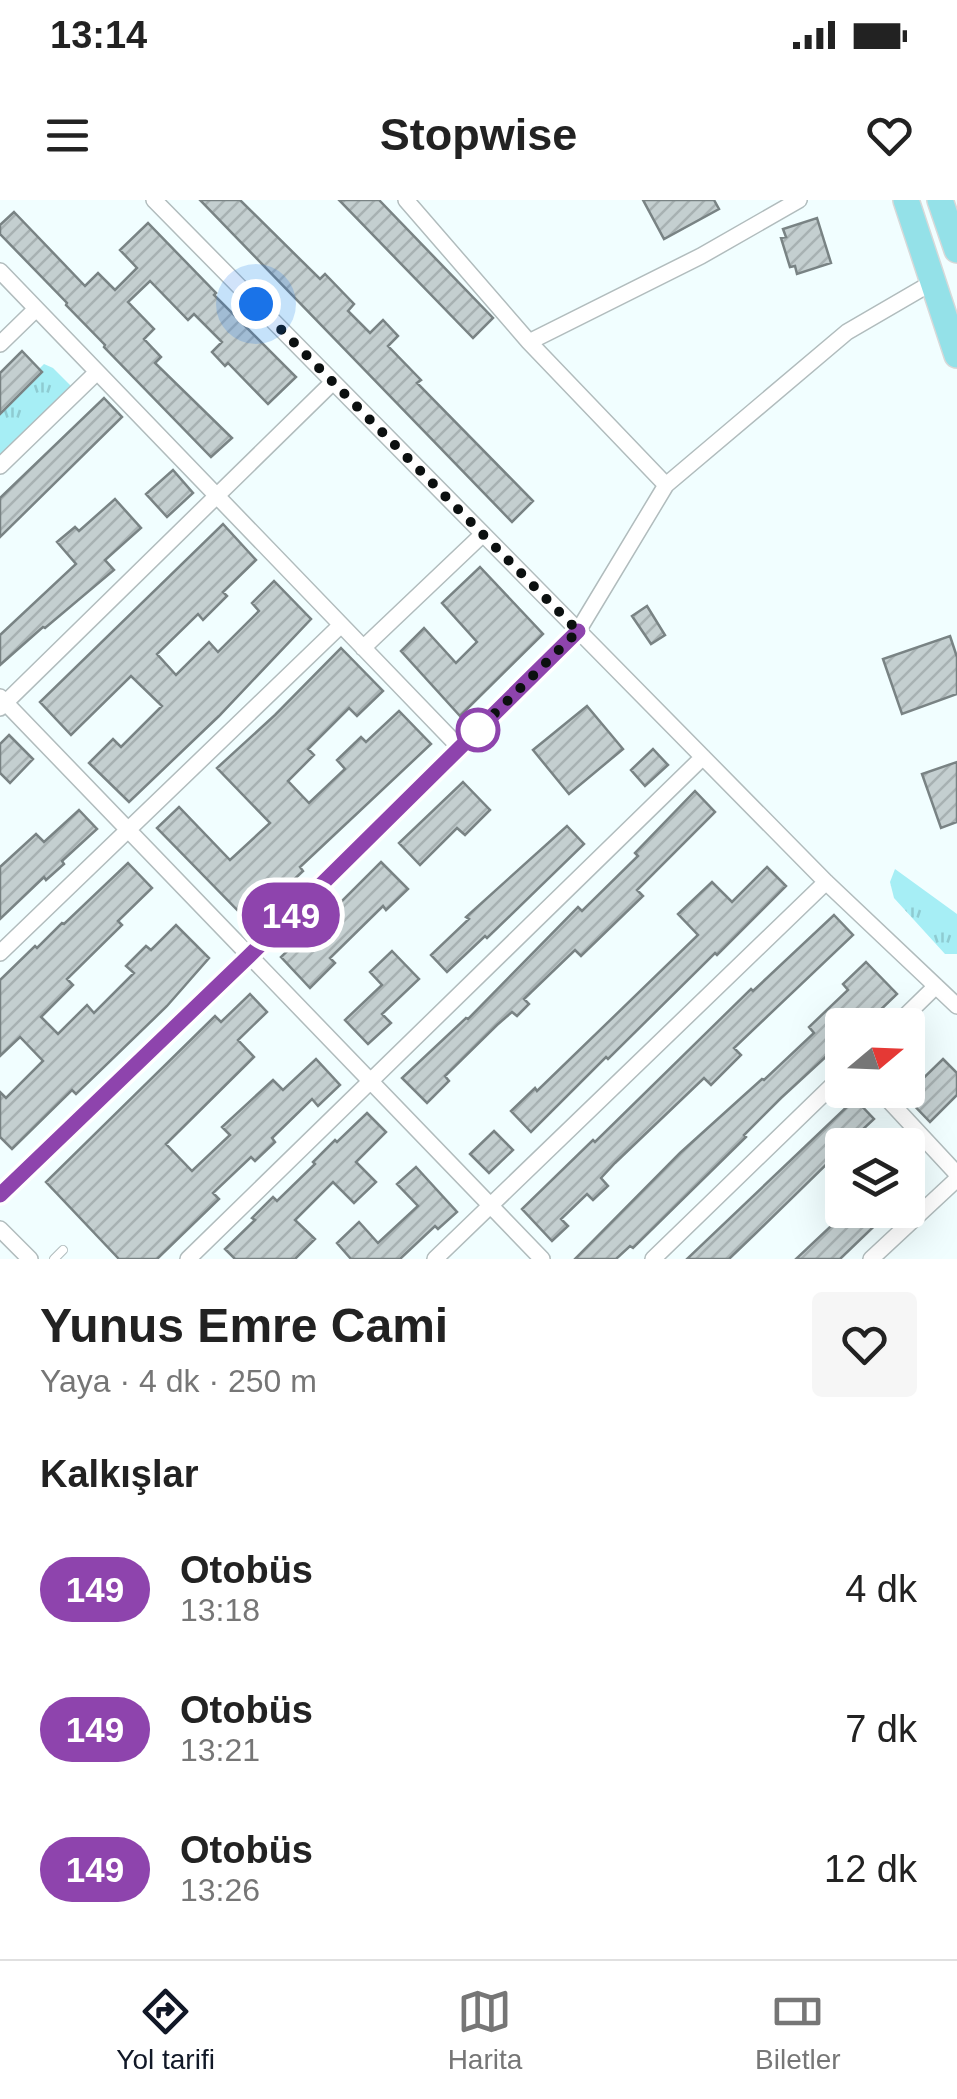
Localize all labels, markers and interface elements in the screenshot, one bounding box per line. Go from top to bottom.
text: 13:14 [50,14,147,56]
icon: menu [40,108,95,163]
icon: heart [862,108,917,163]
text: Stopwise [380,109,577,160]
your location [231,279,281,329]
unlabelled marker [457,709,499,751]
line badge: 149 [234,882,348,948]
text: 149 [262,896,320,935]
north arrow [825,1008,925,1108]
map controls [825,1008,925,1228]
button: layers [825,1128,925,1228]
button: heart [812,1292,917,1397]
text: Yunus Emre Cami [40,1299,448,1352]
text: Yaya · 4 dk · 250 m [40,1363,317,1399]
text: Kalkışlar [40,1453,198,1495]
text: Otobüs [180,1549,313,1591]
text: 4 dk [845,1568,917,1610]
text: 149 [66,1570,124,1609]
text: 13:18 [180,1592,260,1628]
text: Otobüs [180,1689,313,1731]
text: 7 dk [845,1708,917,1750]
text: 149 [66,1710,124,1749]
text: 13:21 [180,1732,260,1768]
text: Otobüs [180,1829,313,1871]
text: 12 dk [824,1848,917,1890]
text: 149 [66,1850,124,1889]
text: 13:26 [180,1872,260,1908]
tab: Yol tarifi [116,1984,215,2076]
tab: Harita [448,1984,522,2076]
tab: Biletler [755,1984,841,2076]

